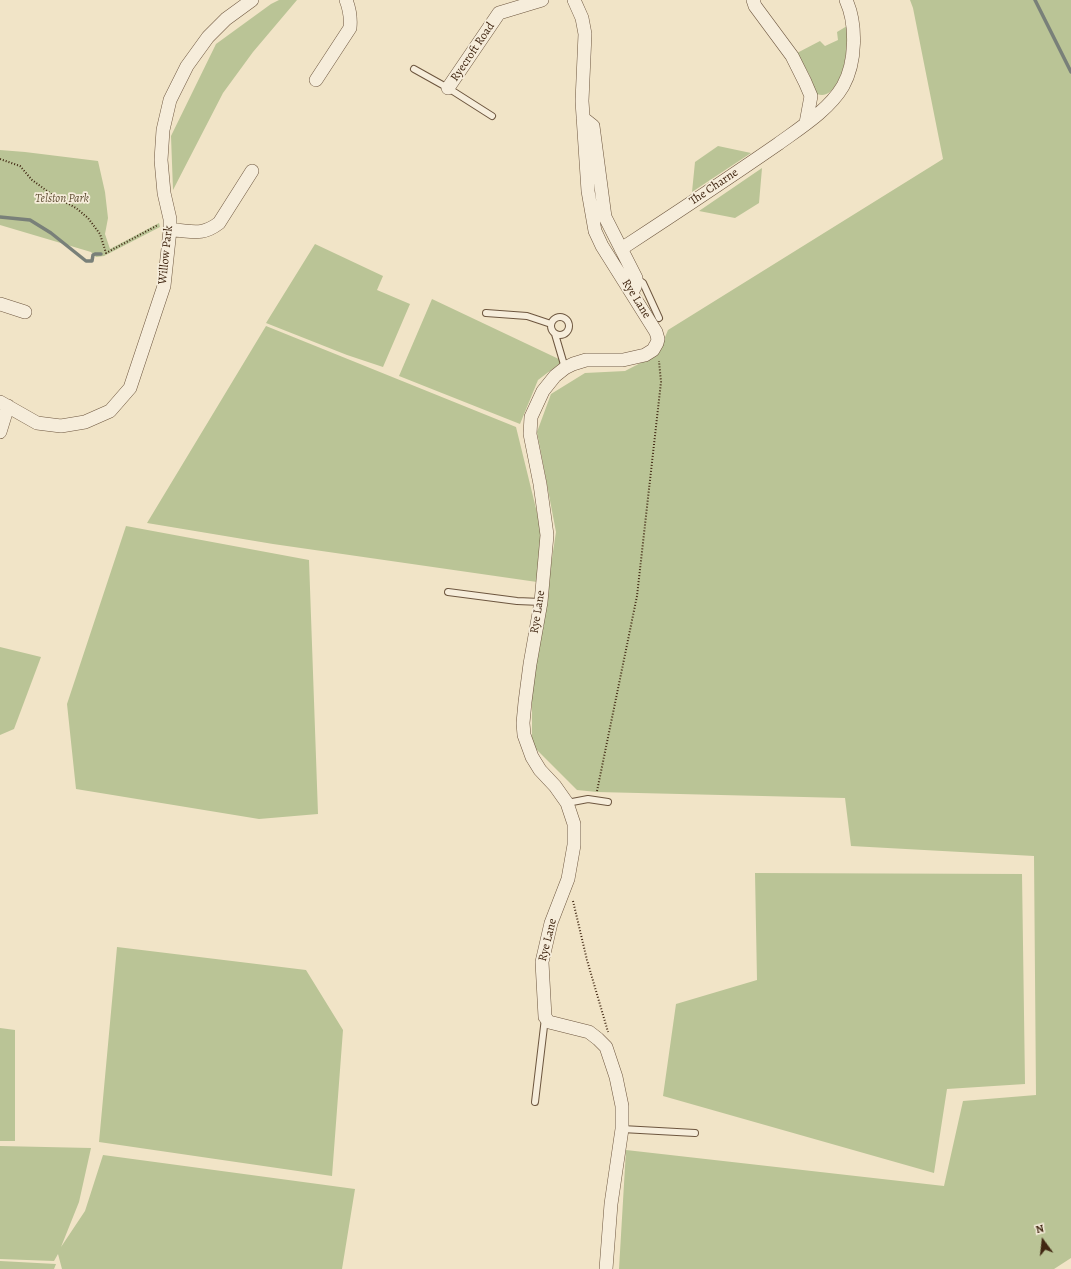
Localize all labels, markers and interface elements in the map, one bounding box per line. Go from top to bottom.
street label: Ryecroft Road [448,20,498,84]
street label: The Charne [687,165,741,209]
park label: Telston Park [35,192,89,206]
street label: Willow Park [156,225,176,285]
street label: Rye Lane [618,277,654,321]
street label: Rye Lane [527,589,549,635]
street label: Rye Lane [536,917,560,963]
north arrow [1023,1221,1063,1261]
text: N [1034,1221,1046,1237]

